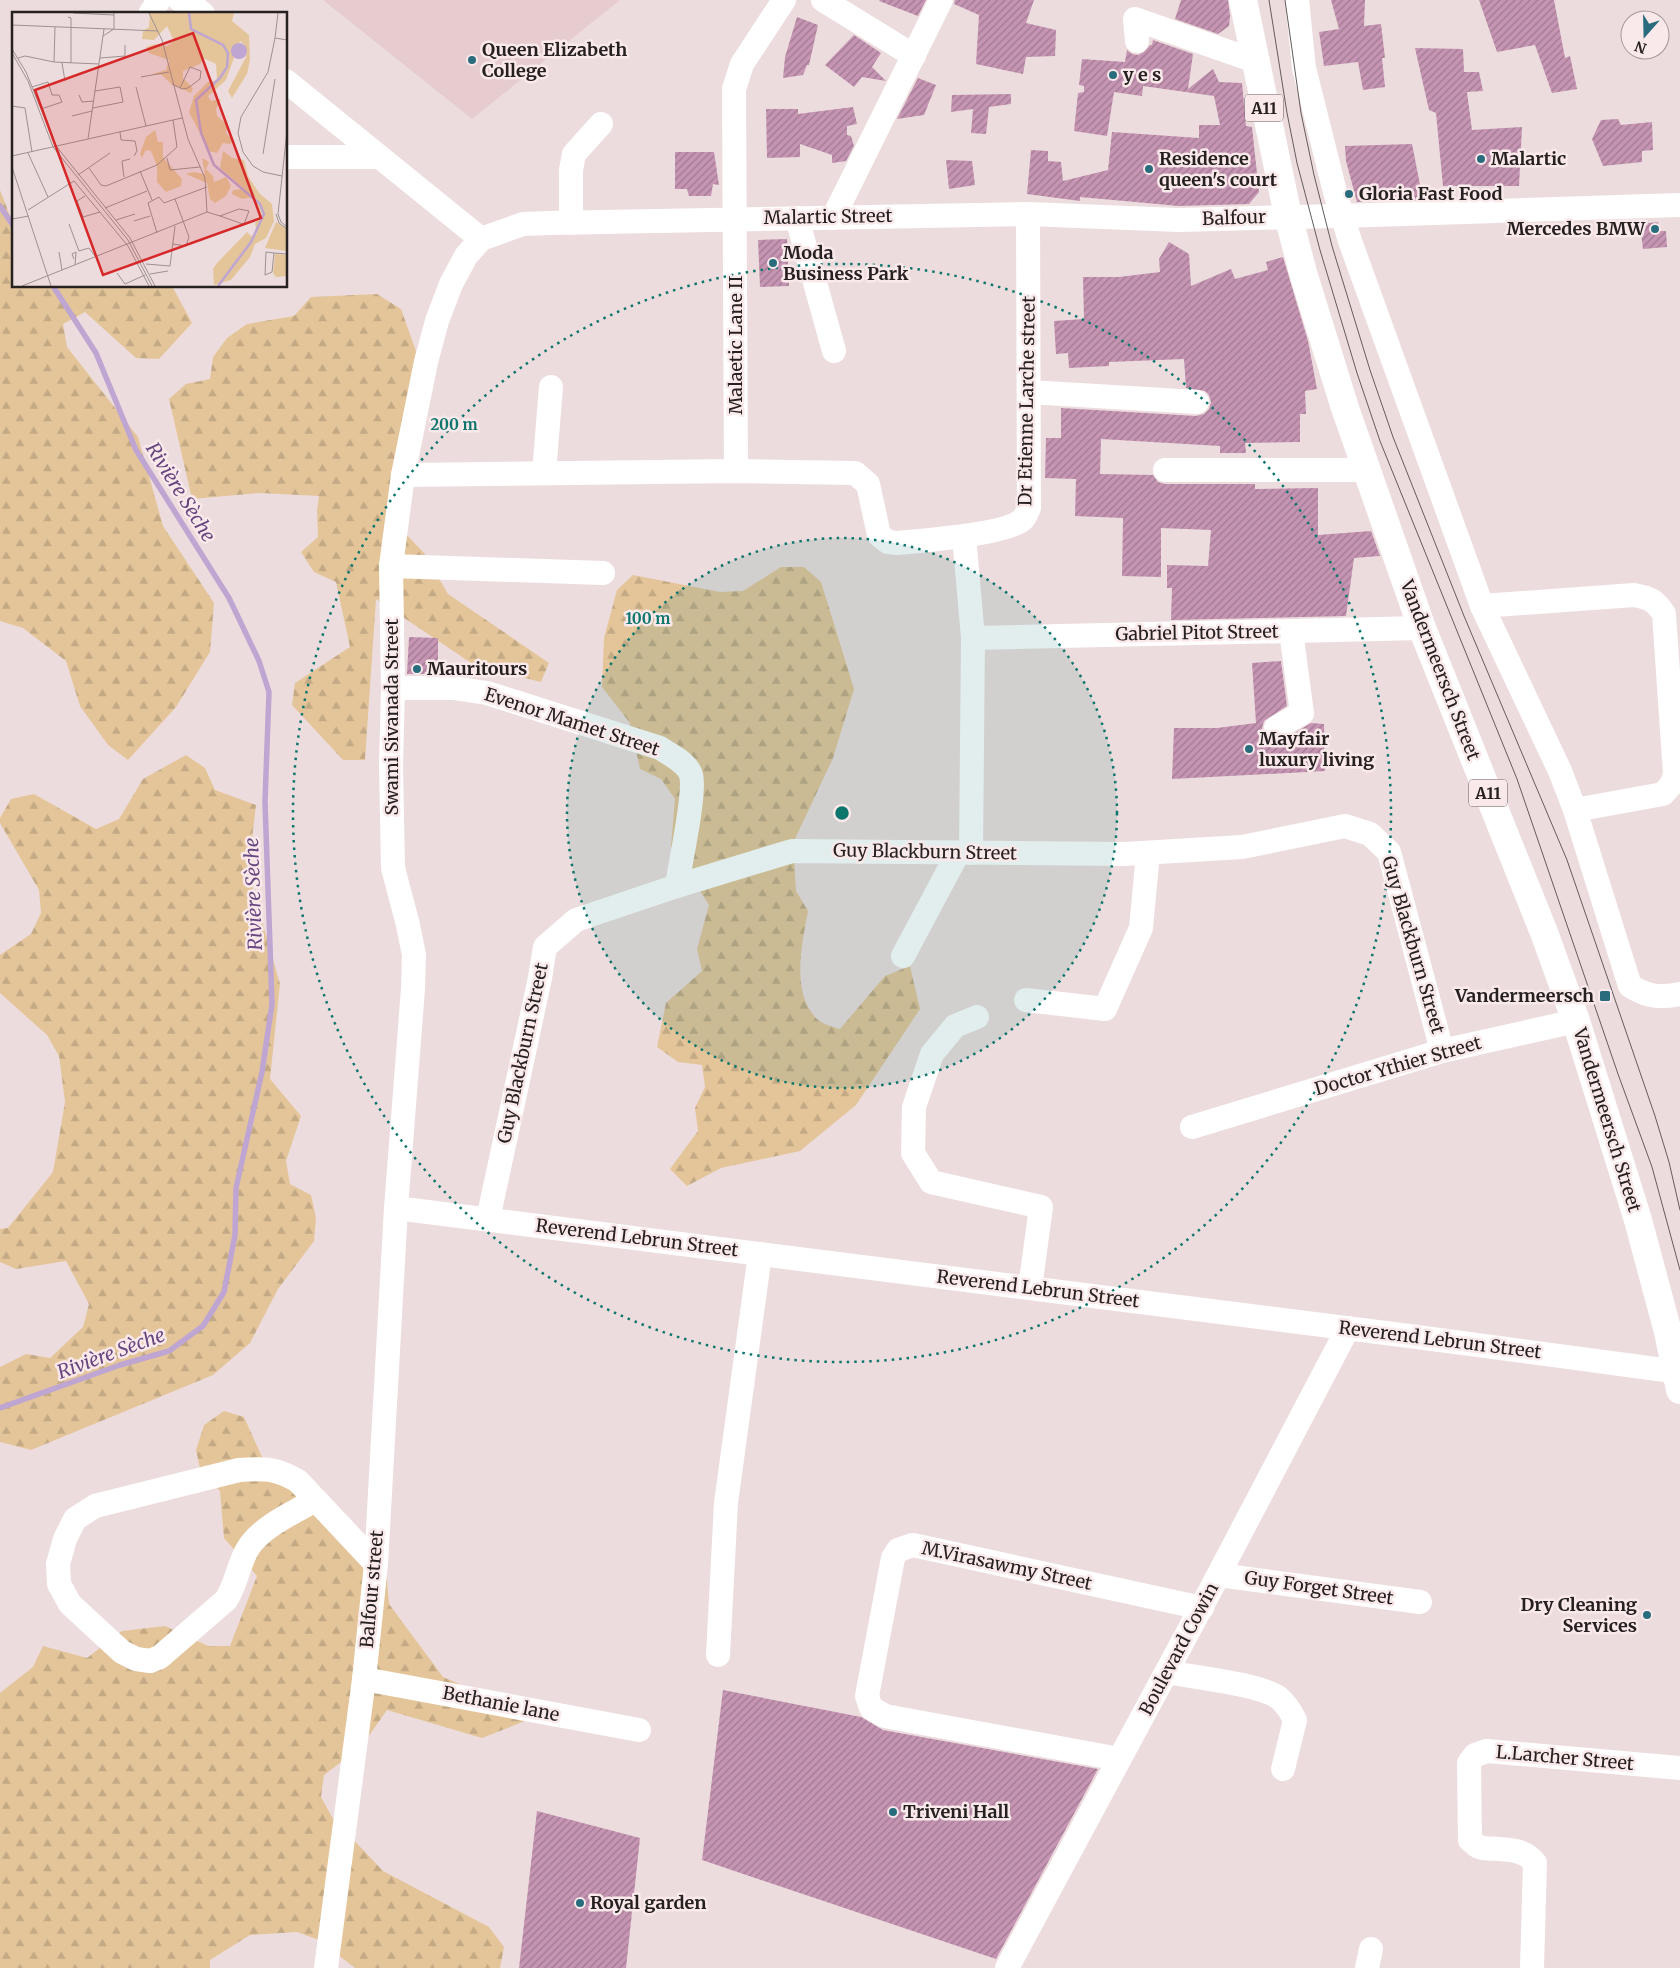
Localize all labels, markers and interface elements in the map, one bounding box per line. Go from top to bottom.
north arrow [1620,10,1670,60]
inset map [12,12,288,288]
text: N [1632,37,1649,58]
place label: Queen Elizabeth College [482,38,627,82]
marker: Queen Elizabeth College [466,54,478,66]
place label: y e s [1123,63,1161,86]
marker: y e s [1107,69,1119,81]
road number: A11 [1245,95,1283,122]
place label: Residence queen's court [1159,147,1278,191]
place label: Malartic [1491,147,1566,170]
marker: Malartic [1475,153,1487,165]
marker: Residence queen's court [1143,163,1155,175]
place label: Gloria Fast Food [1359,182,1503,205]
marker: Gloria Fast Food [1343,188,1355,200]
street label: Malartic Street [763,204,893,229]
street label: Balfour [1202,205,1266,230]
place label: Mercedes BMW [1506,217,1646,240]
marker: Mercedes BMW [1649,223,1661,235]
place label: Moda Business Park [783,241,909,285]
marker: Moda Business Park [767,257,779,269]
street label: Malaetic Lane II [724,276,747,414]
street label: Dr Etienne Larche street [1013,296,1040,506]
text: 200 m [430,415,478,434]
water label: Rivière Sèche [141,438,221,546]
street label: Vandermeersch Street [1395,575,1485,763]
text: 100 m [626,609,670,628]
street label: Swami Sivanada Street [380,619,403,815]
street label: Gabriel Pitot Street [1115,620,1279,645]
place label: Mauritours [427,657,527,680]
marker: Mauritours [411,663,423,675]
street label: Evenor Mamet Street [482,682,663,761]
place label: Mayfair luxury living [1259,727,1374,771]
marker: Mayfair luxury living [1243,743,1255,755]
road number: A11 [1469,780,1507,806]
centre of rings [833,804,851,822]
water label: Rivière Sèche [239,837,267,951]
street label: Guy Blackburn Street [833,838,1017,865]
street label: Guy Blackburn Street [1377,853,1450,1036]
street label: Guy Blackburn Street [492,961,553,1145]
place label: Vandermeersch [1454,984,1594,1007]
marker: Vandermeersch [1598,989,1612,1003]
street label: Vandermeersch Street [1568,1024,1646,1215]
street label: Doctor Ythier Street [1312,1031,1484,1100]
street label: Reverend Lebrun Street [534,1214,740,1261]
street label: Reverend Lebrun Street [935,1265,1141,1312]
street label: Reverend Lebrun Street [1337,1316,1543,1363]
water label: Rivière Sèche [54,1322,168,1384]
street label: Balfour street [355,1529,388,1649]
street label: M.Virasawmy Street [920,1536,1094,1595]
street label: Guy Forget Street [1243,1566,1395,1609]
street label: Boulevard Cowin [1134,1578,1223,1719]
place label: Dry Cleaning Services [1521,1593,1637,1637]
marker: Dry Cleaning Services [1641,1609,1653,1621]
street label: Bethanie lane [441,1681,561,1726]
street label: L.Larcher Street [1495,1740,1635,1775]
place label: Triveni Hall [903,1800,1009,1823]
marker: Triveni Hall [887,1806,899,1818]
place label: Royal garden [590,1891,706,1914]
marker: Royal garden [574,1897,586,1909]

